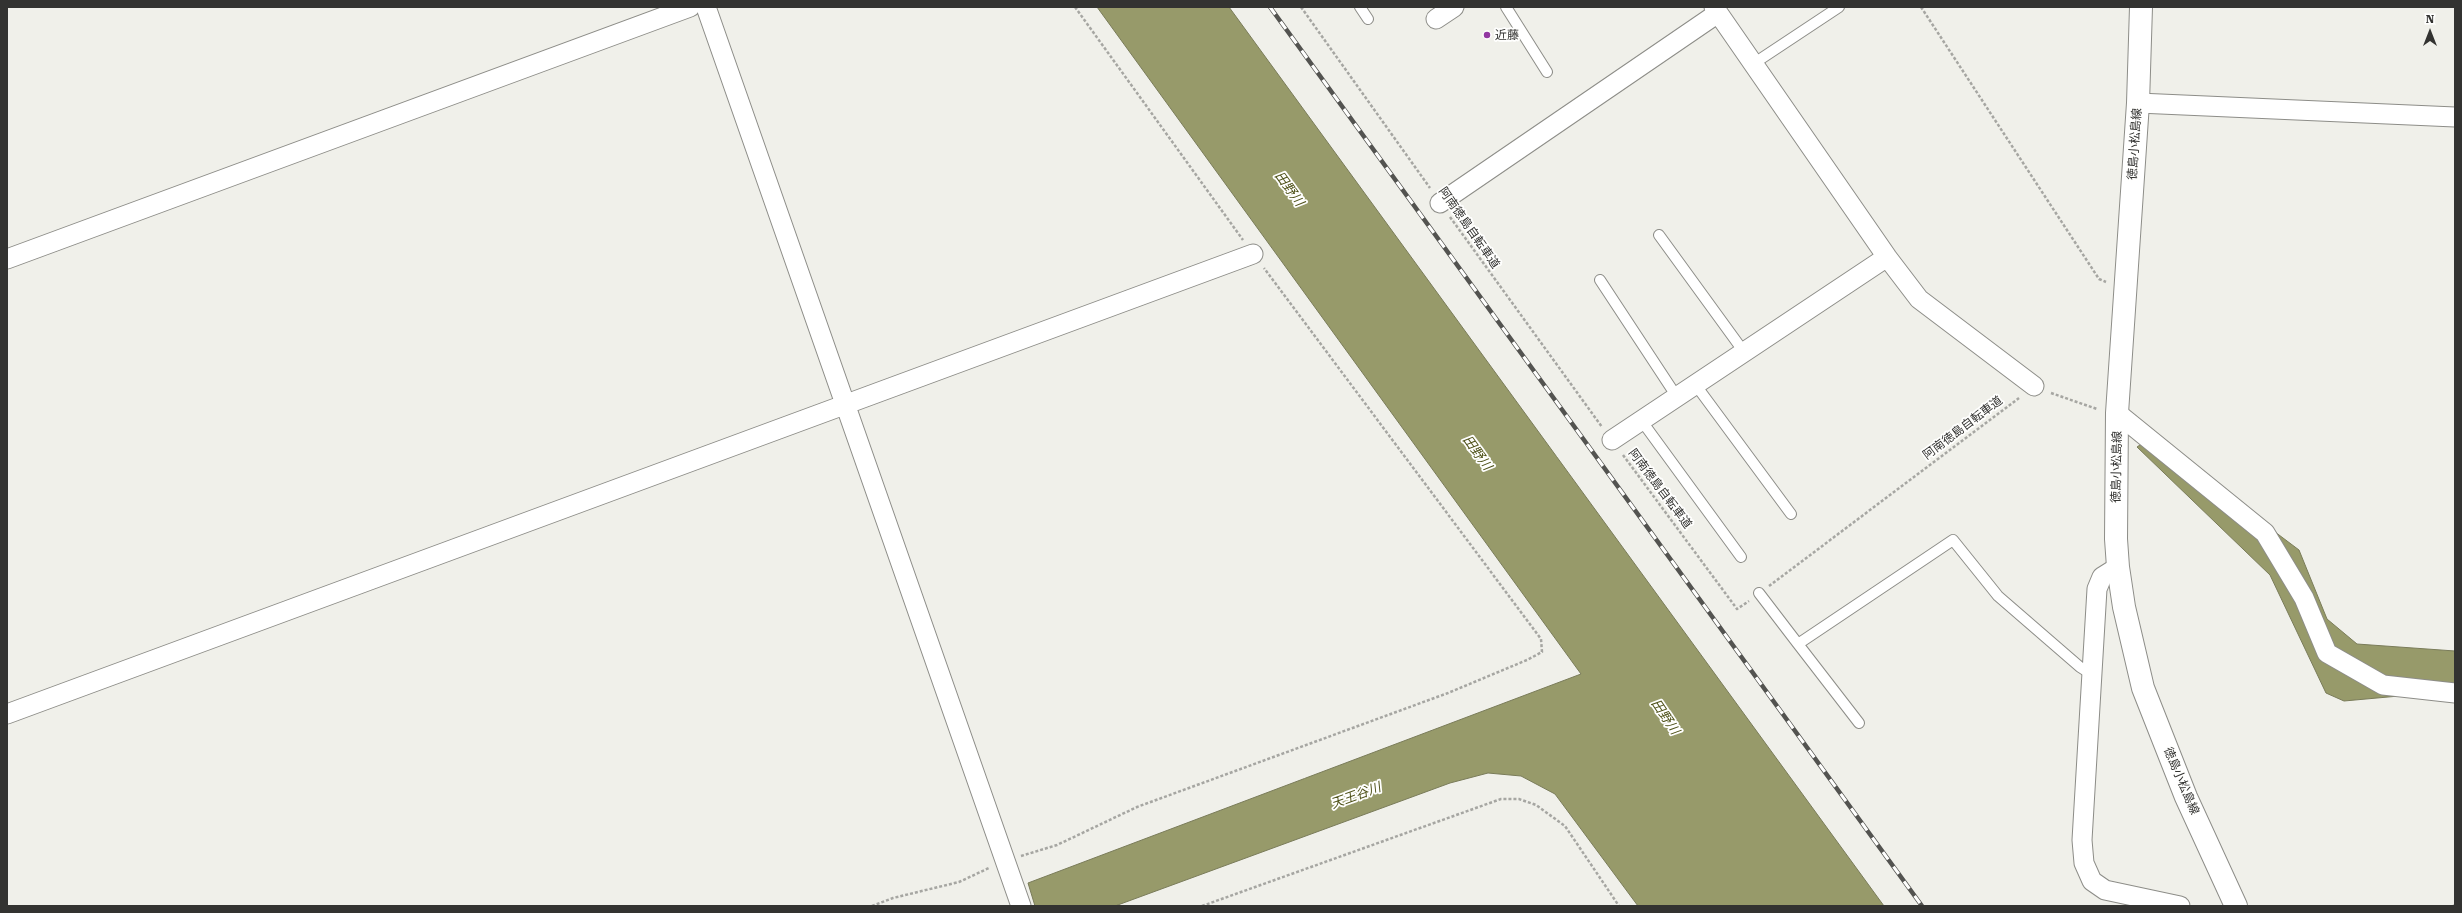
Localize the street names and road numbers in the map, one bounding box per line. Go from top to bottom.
street label: 徳島小松島線 [2125,108,2145,180]
street label: 阿南徳島自転車道 [1436,185,1502,271]
street label: 阿南徳島自転車道 [1920,393,2006,463]
street label: 徳島小松島線 [2109,431,2125,503]
street label: 阿南徳島自転車道 [1625,446,1695,532]
street label: 徳島小松島線 [2160,745,2202,817]

